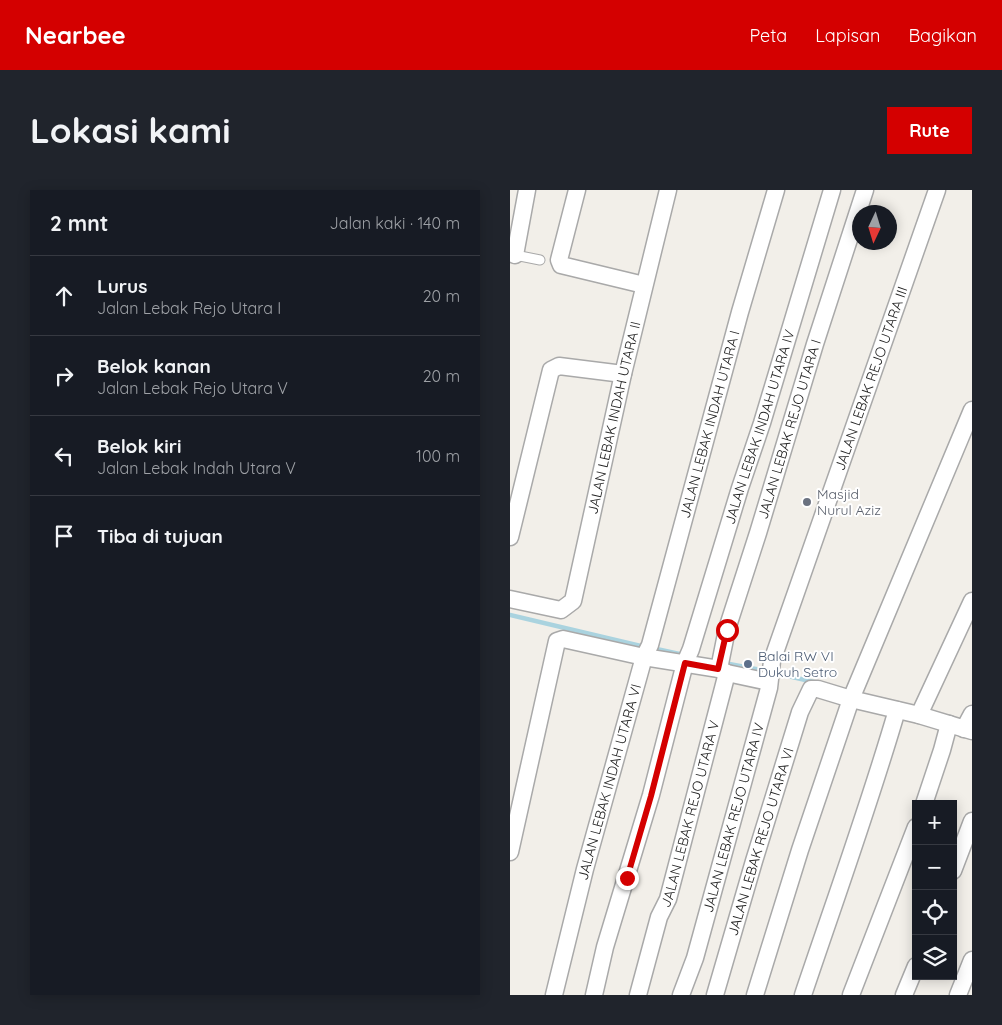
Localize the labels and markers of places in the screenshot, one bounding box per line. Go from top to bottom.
place label: Masjid Nurul Aziz [817,485,881,519]
marker: Masjid Nurul Aziz [801,496,813,508]
place label: Balai RW VI Dukuh Setro [758,647,837,681]
marker: Balai RW VI Dukuh Setro [742,658,754,670]

